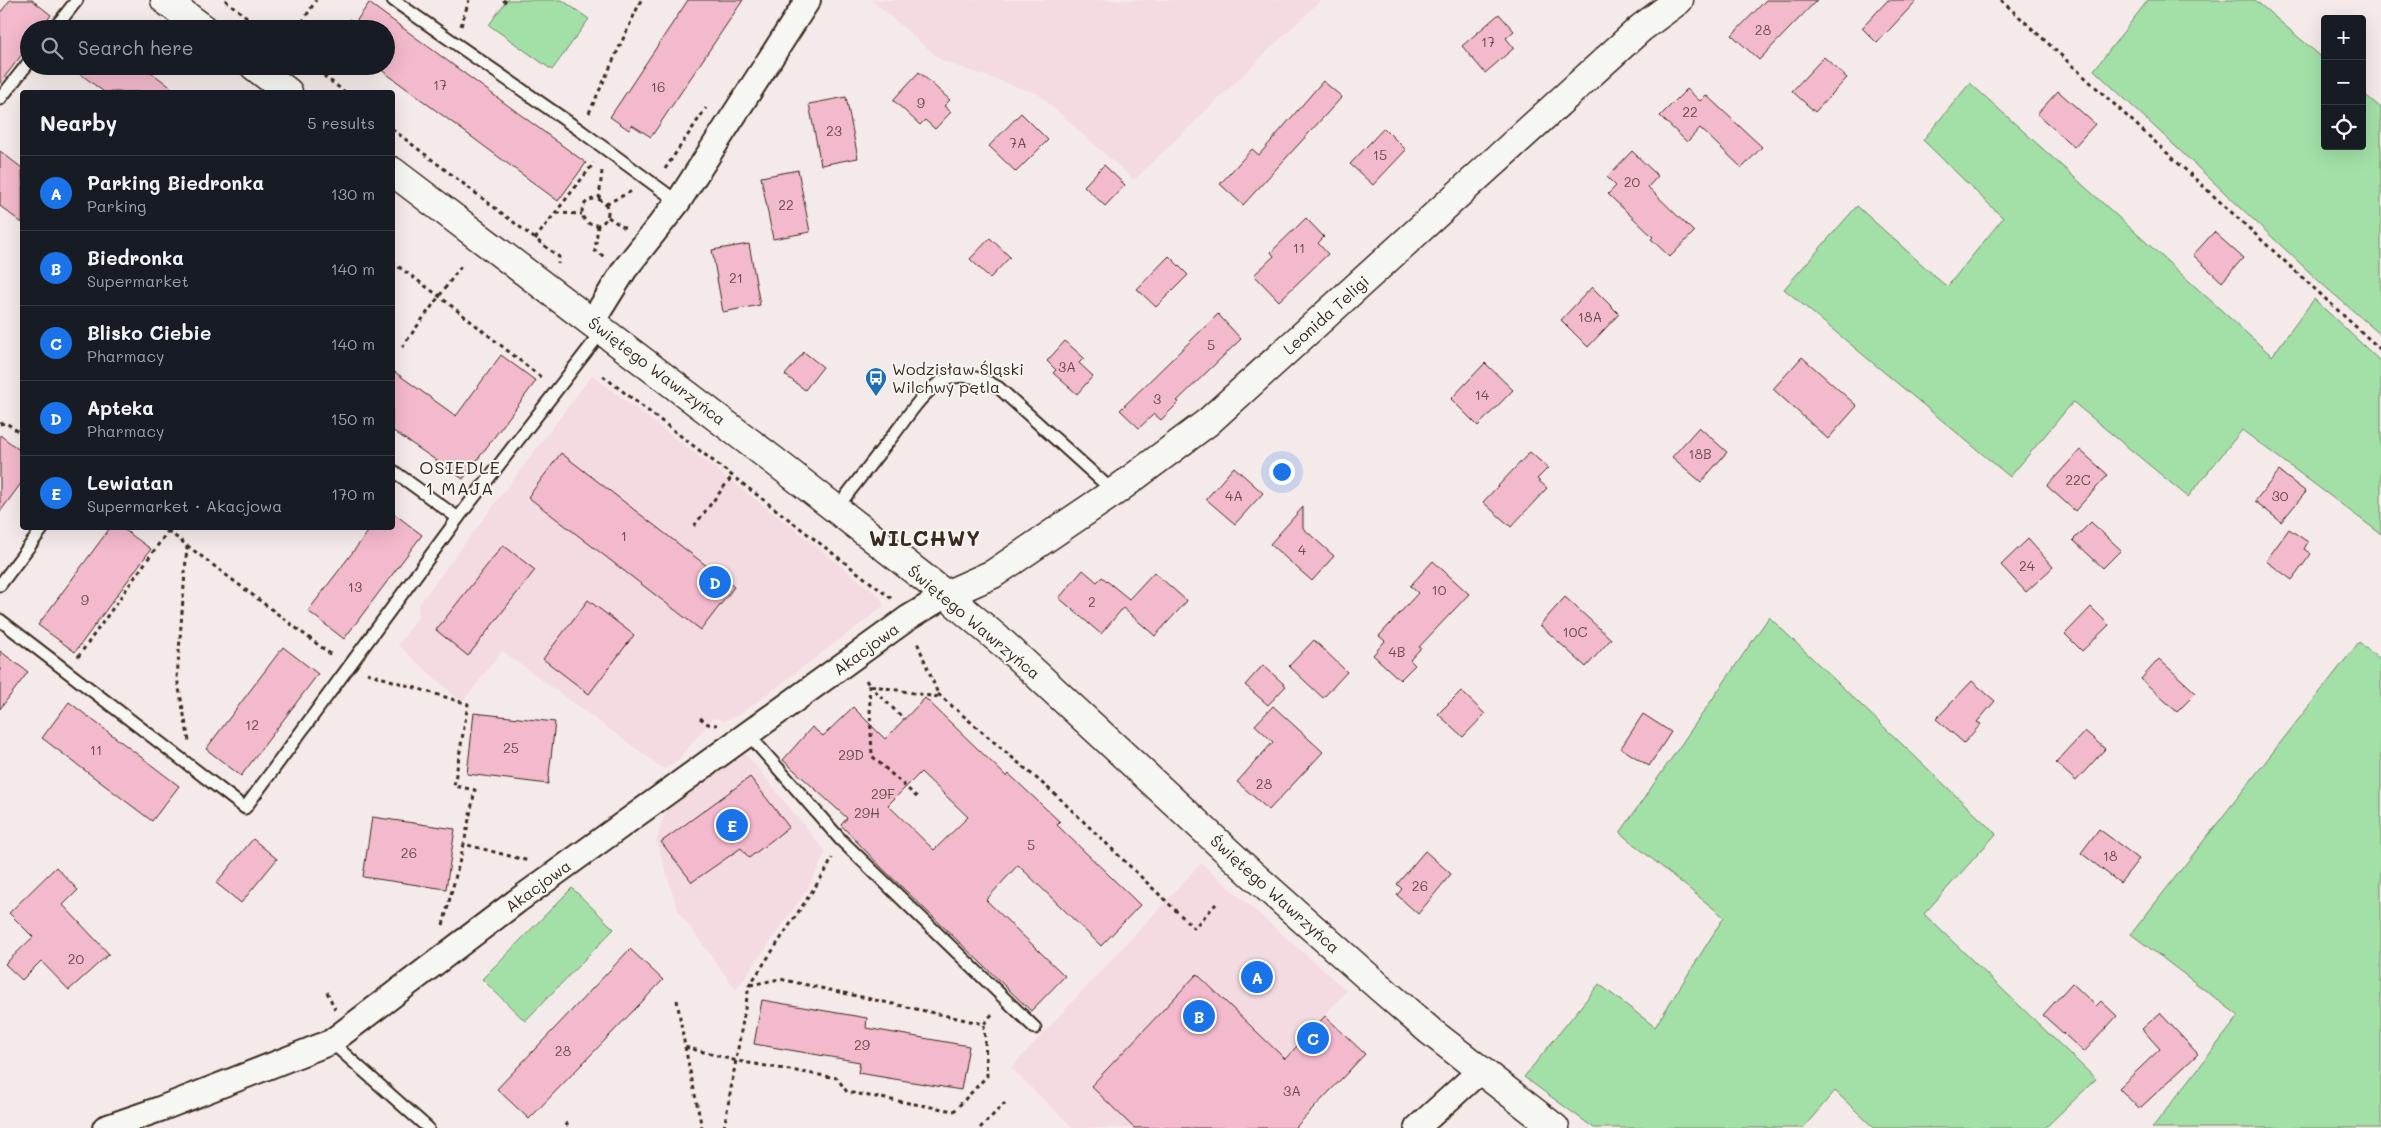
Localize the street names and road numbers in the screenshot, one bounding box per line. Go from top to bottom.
street label: Leonida Teligi [1278,270,1373,359]
street label: Świętego Wawrzyńca [584,312,730,429]
street label: Świętego Wawrzyńca [904,560,1045,683]
street label: Akacjowa [829,618,903,679]
street label: Świętego Wawrzyńca [1206,830,1344,957]
street label: Akacjowa [501,855,575,916]

